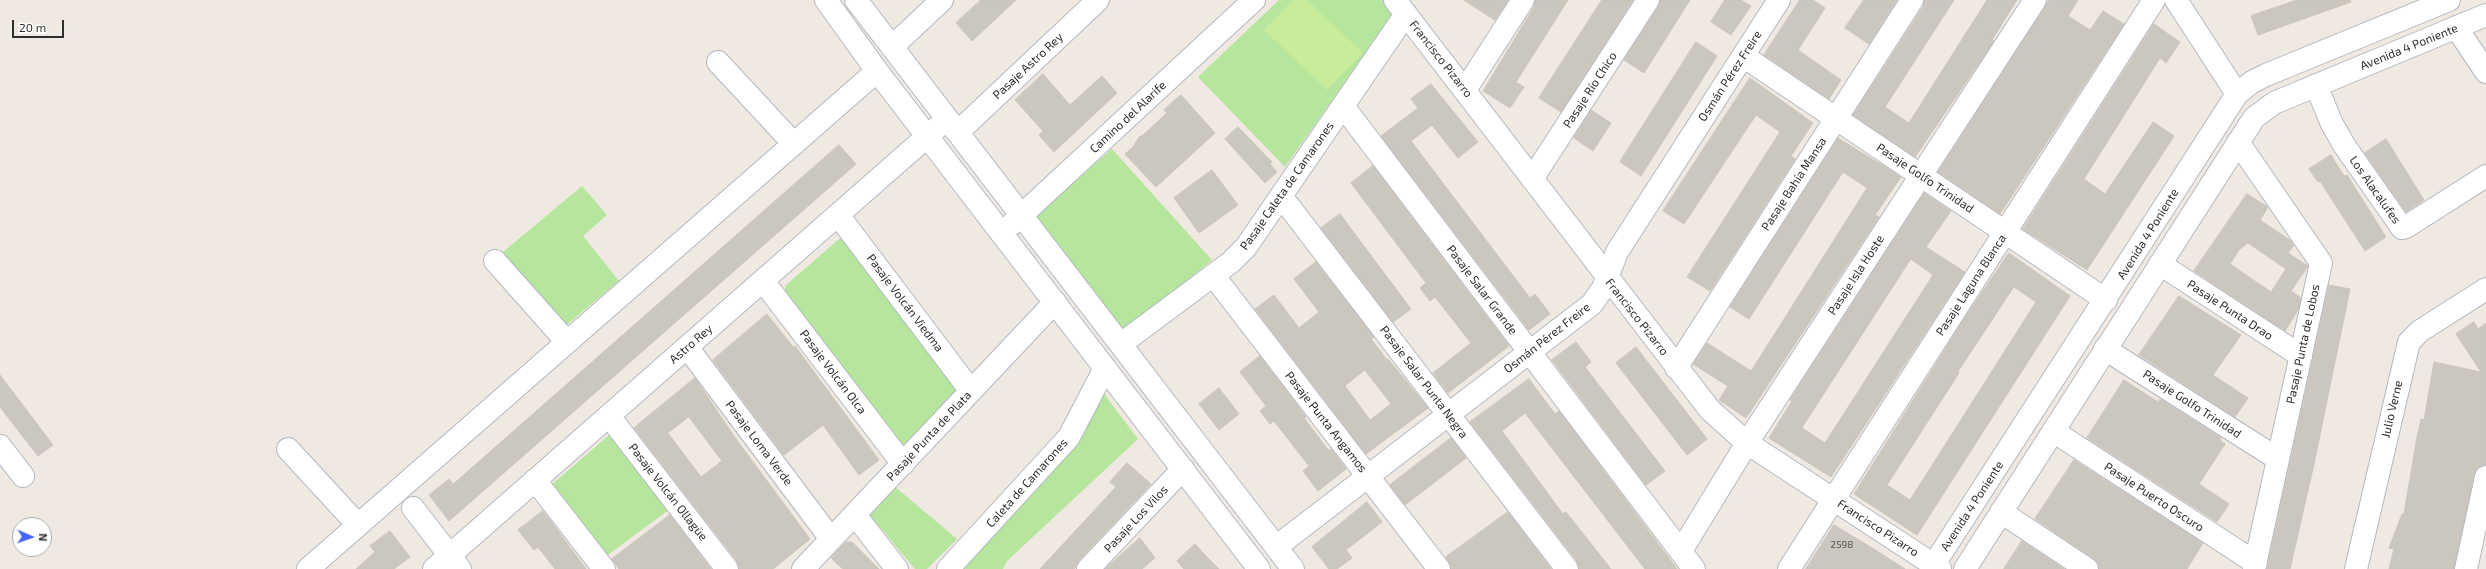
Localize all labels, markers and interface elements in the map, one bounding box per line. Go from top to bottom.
scale bar [14,12,66,38]
street label: Francisco Pizarro [1406,18,1476,100]
text: 20 m [19,20,46,34]
street label: Avenida 4 Poniente [2358,21,2460,73]
street label: Osmán Pérez Freire [1695,28,1765,124]
street label: Pasaje Astro Rey [990,30,1066,102]
street label: Pasaje Río Chico [1560,49,1620,131]
street label: Camino del Alarife [1087,78,1169,156]
street label: Pasaje Caleta de Camarones [1237,119,1337,253]
street label: Pasaje Bahía Mansa [1758,135,1830,233]
street label: Pasaje Golfo Trinidad [1874,140,1976,216]
street label: Los Alacalufes [2346,153,2404,227]
street label: Avenida 4 Poniente [2114,186,2182,282]
street label: Pasaje Isla Hoste [1825,232,1887,318]
street label: Pasaje Laguna Blanca [1933,232,2009,338]
street label: Pasaje Salar Grande [1444,242,1520,338]
street label: Pasaje Volcán Viedma [864,251,946,355]
street label: Francisco Pizarro [1602,276,1672,358]
street label: Pasaje Punta Drao [2184,277,2276,343]
street label: Pasaje Punta de Lobos [2283,283,2323,405]
street label: Osmán Pérez Freire [1501,300,1593,376]
street label: Astro Rey [667,321,715,367]
street label: Pasaje Salar Punta Negra [1377,323,1471,441]
street label: Pasaje Volcán Olca [797,327,869,417]
street label: Pasaje Golfo Trinidad [2140,367,2244,441]
street label: Pasaje Punta Angamos [1282,369,1370,475]
street label: Julio Verne [2378,379,2406,439]
street label: Pasaje Punta de Plata [884,388,974,484]
street label: Pasaje Loma Verde [722,398,796,488]
street label: Caleta de Camarones [983,436,1071,530]
street label: Pasaje Volcán Ollagüe [626,440,710,544]
street label: Avenida 4 Poniente [1938,458,2006,554]
street label: Pasaje Puerto Oscuro [2101,459,2207,535]
street label: Pasaje Los Vilos [1101,482,1171,556]
street label: Francisco Pizarro [1835,496,1921,560]
north arrow [12,517,52,557]
text: N [37,533,50,542]
house number: 2598 [1831,539,1853,551]

